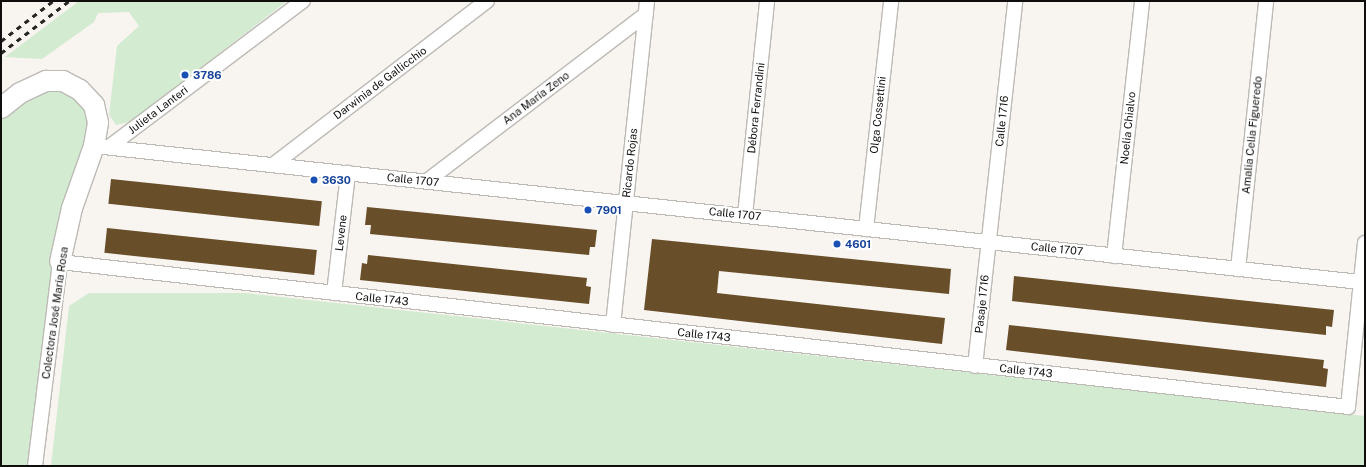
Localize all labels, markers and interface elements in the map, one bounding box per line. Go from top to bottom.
street label: Darwinia de Gallicchio [331,44,429,122]
street label: Débora Ferrandini [745,62,767,154]
place label: 3786 [193,68,222,82]
street label: Ana María Zeno [500,69,572,127]
marker: 3786 [180,70,190,80]
street label: Amalia Celia Figueredo [1239,75,1265,195]
street label: Olga Cossettini [867,76,889,154]
street label: Julieta Lanteri [125,83,191,137]
street label: Noelia Chialvo [1118,91,1138,165]
street label: Calle 1716 [993,95,1011,147]
street label: Ricardo Rojas [620,128,640,198]
street label: Calle 1707 [386,171,440,189]
place label: 3630 [322,173,351,187]
marker: 3630 [309,175,319,185]
place label: 7901 [596,203,622,217]
marker: 7901 [583,205,593,215]
street label: Calle 1707 [708,205,762,223]
street label: Levene [333,214,349,252]
place label: 4601 [845,237,871,251]
marker: 4601 [832,239,842,249]
street label: Calle 1707 [1030,240,1084,258]
street label: Colectora José María Rosa [39,246,71,380]
street label: Pasaje 1716 [972,274,992,334]
street label: Calle 1743 [355,290,409,308]
street label: Calle 1743 [677,326,731,344]
street label: Calle 1743 [999,362,1053,380]

